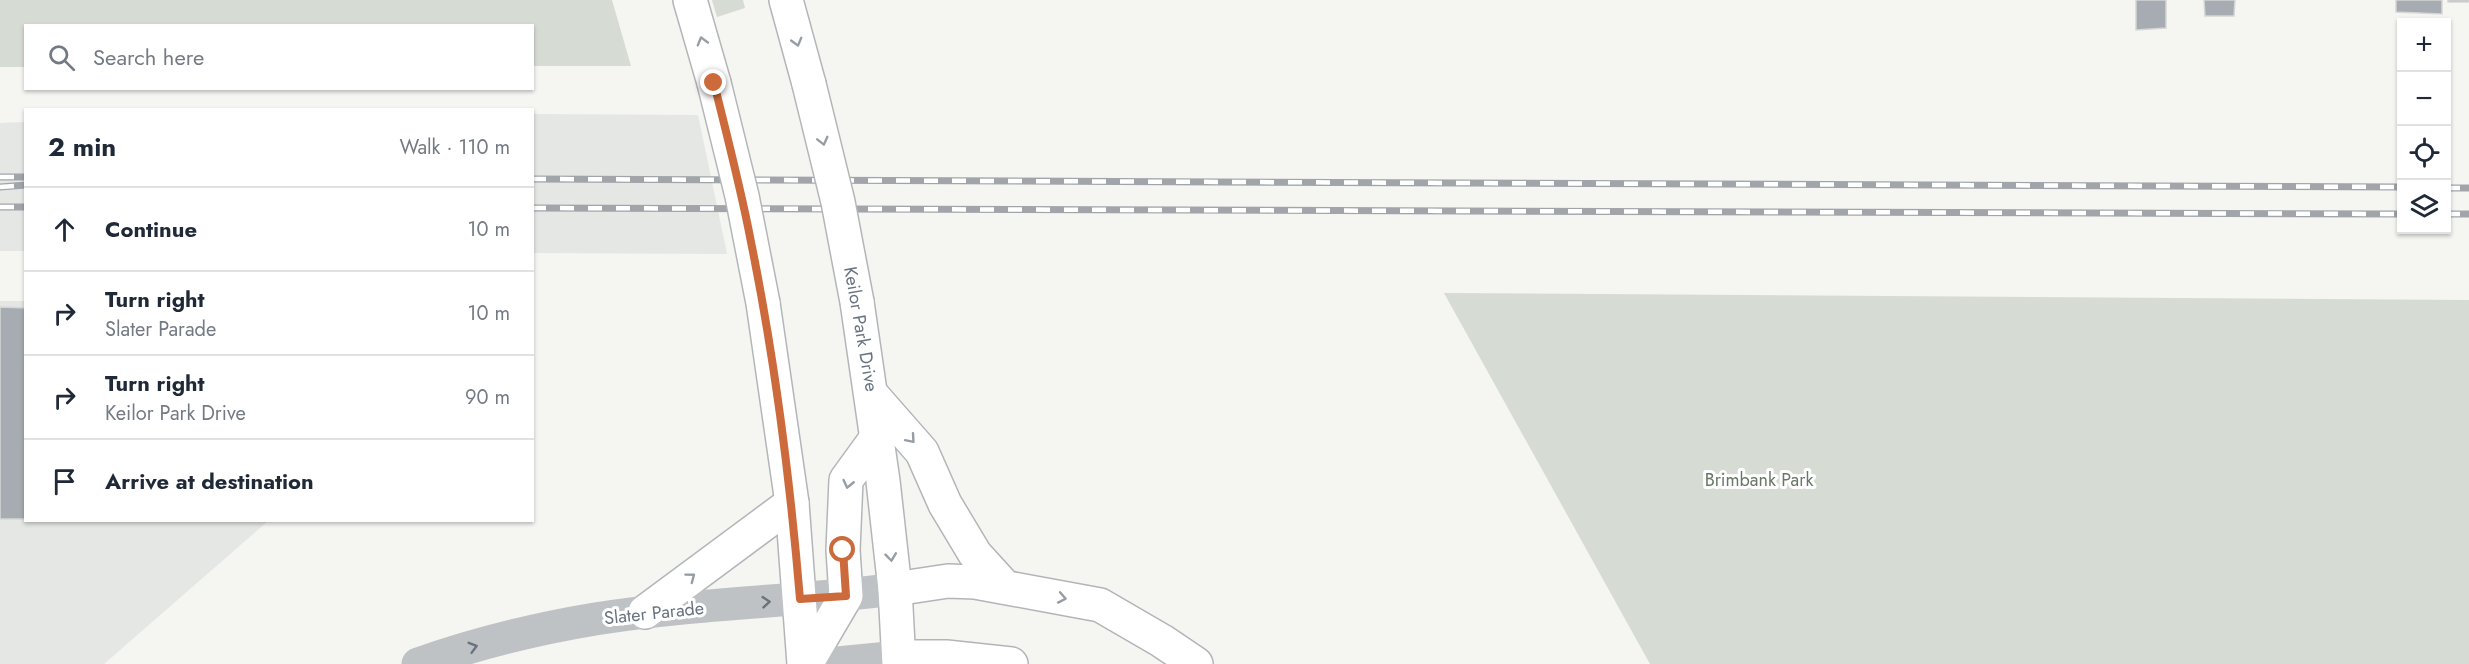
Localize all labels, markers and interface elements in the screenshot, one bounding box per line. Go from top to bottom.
map controls [2397,18,2451,234]
button: + [2397,18,2451,72]
search box [24,24,534,90]
one-way arrow [697,36,709,47]
one-way arrow [790,37,803,47]
icon: search [45,41,78,74]
text: Search here [93,41,204,73]
route end [700,69,726,95]
button: − [2397,72,2451,126]
button: locate [2397,126,2451,180]
text: 2 min [48,128,116,166]
text: Walk · 110 m [400,133,510,162]
one-way arrow [815,136,828,146]
button: layers [2397,180,2451,234]
icon: ahead [48,213,81,246]
text: Continue [105,213,197,245]
text: 10 m [467,215,510,244]
street label: Keilor Park Drive [837,264,885,394]
text: Turn right [105,283,205,315]
icon: right [48,297,81,330]
text: 10 m [467,299,510,328]
text: Slater Parade [105,315,216,344]
text: Turn right [105,367,205,399]
icon: right [48,381,81,414]
text: 90 m [465,383,510,412]
text: Keilor Park Drive [105,399,246,428]
one-way arrow [904,432,915,443]
icon: arrive [48,465,81,498]
text: Arrive at destination [105,465,314,497]
park label: Brimbank Park [1705,467,1813,493]
one-way arrow [842,479,855,489]
route start [829,536,855,562]
one-way arrow [884,553,897,562]
one-way arrow [684,573,695,584]
one-way arrow [1057,591,1067,604]
street label: Slater Parade [603,595,705,631]
one-way arrow [761,596,770,609]
one-way arrow [468,642,478,654]

